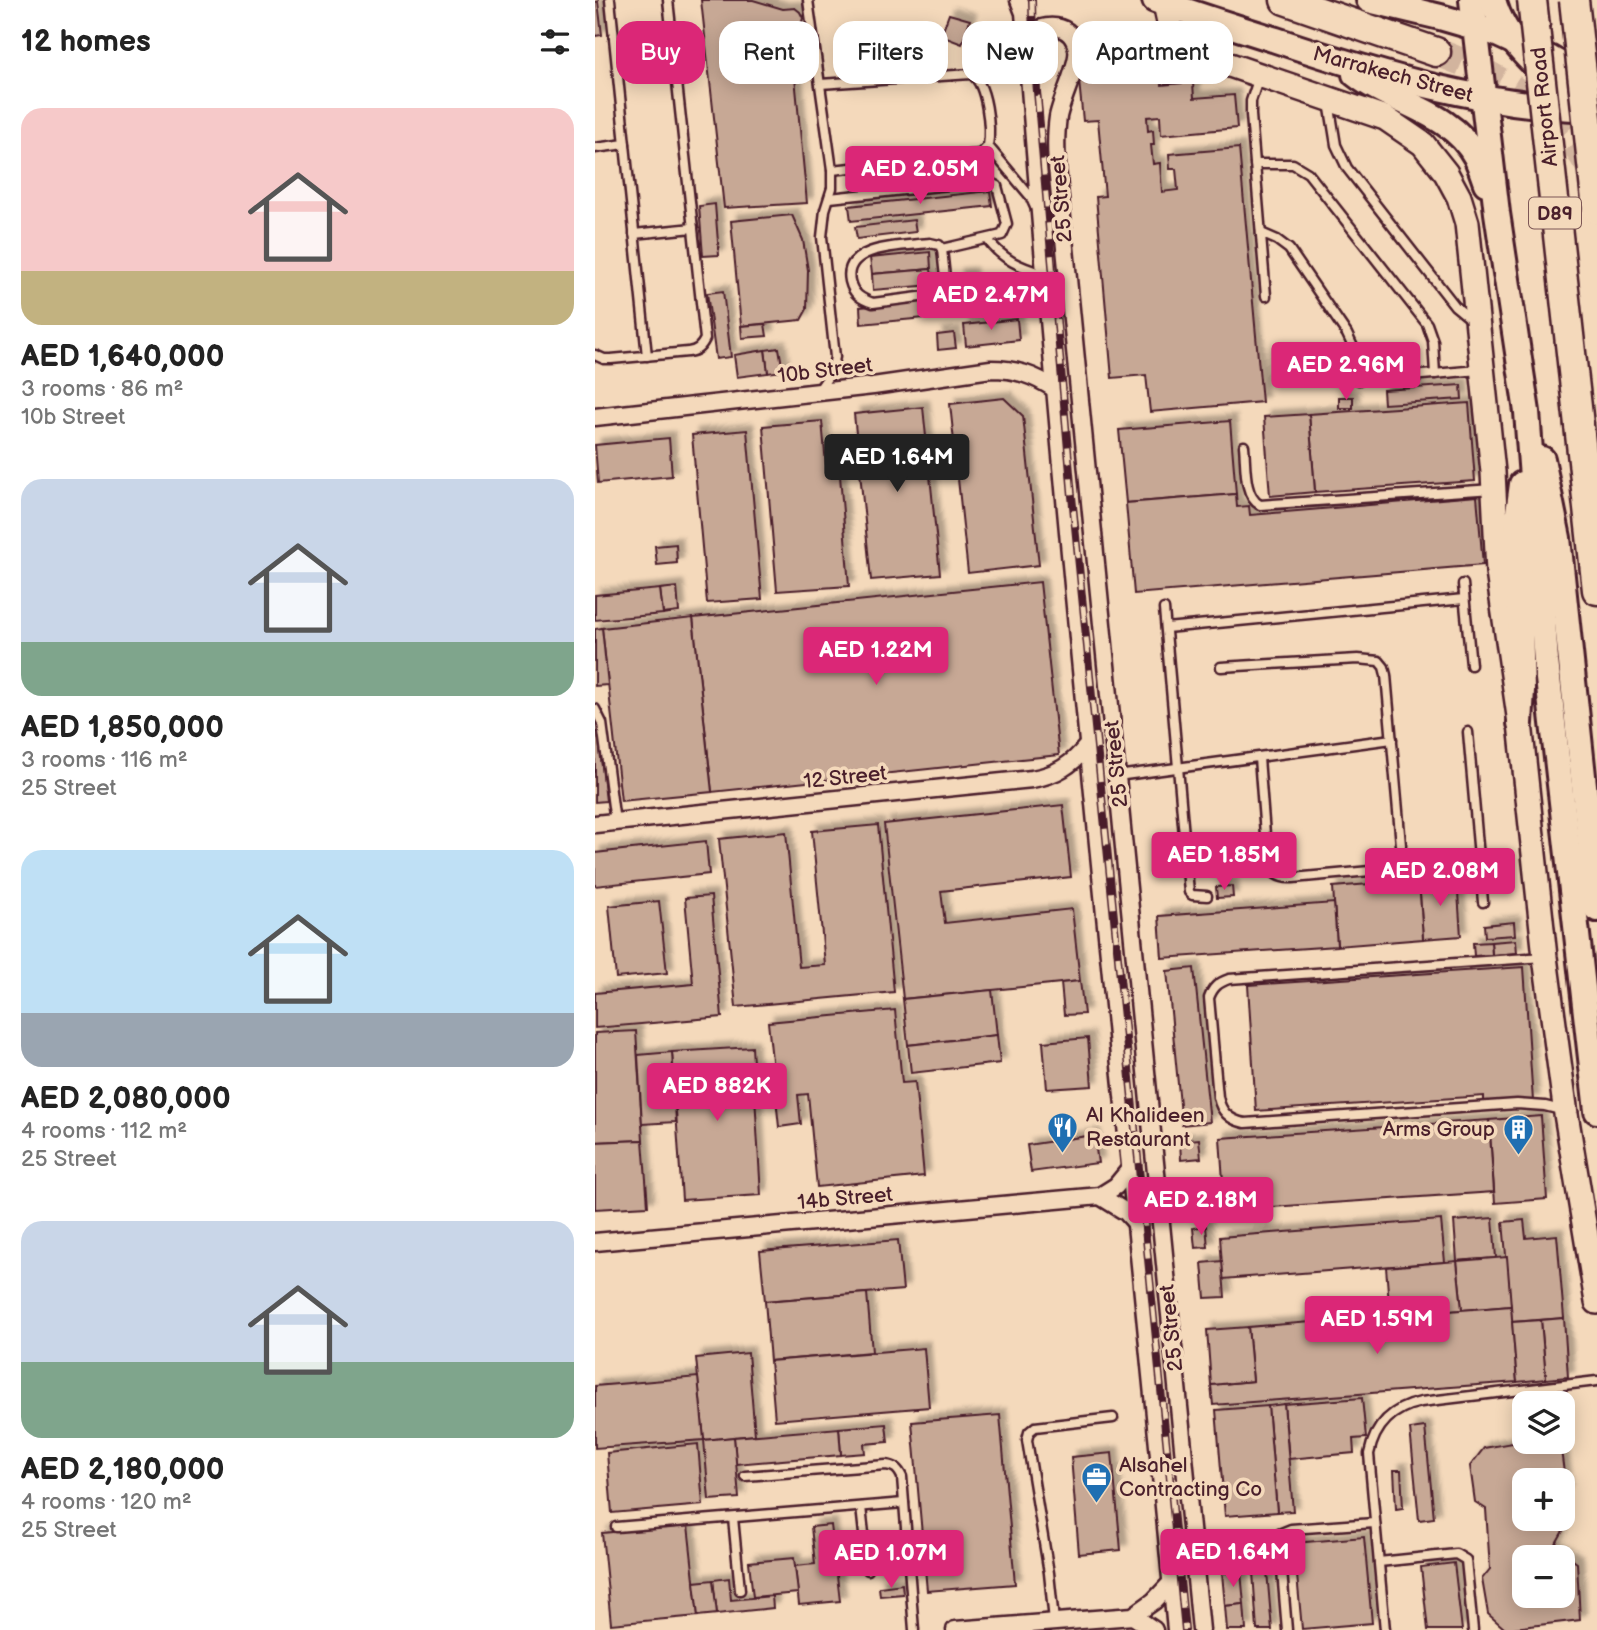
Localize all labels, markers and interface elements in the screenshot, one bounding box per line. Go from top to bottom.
chip: Buy [616,21,705,84]
chip: Rent [719,21,819,84]
chip: Filters [833,21,948,84]
chip: New [962,21,1058,84]
chip: Apartment [1072,21,1233,84]
icon: filters [536,23,574,61]
text: 12 homes [21,24,151,60]
street label: Marrakech Street [1310,41,1476,108]
street label: Airport Road [1526,46,1563,168]
pin: AED 2.05M [840,146,1000,206]
icon: home [235,154,361,280]
street label: 25 Street [1045,154,1078,244]
text: AED 2.05M [861,155,979,183]
road number: D89 [1529,197,1581,228]
pin: AED 2.47M [911,272,1071,332]
text: AED 2.47M [933,281,1049,309]
text: AED 1,640,000 [21,339,224,375]
pin: AED 2.96M [1266,342,1426,402]
text: AED 2.96M [1287,351,1405,379]
street label: 10b Street [776,352,874,389]
text: 3 rooms · 86 m² [21,375,183,403]
text: 10b Street [21,403,125,431]
pin: AED 1.64M [817,434,977,494]
text: AED 1.64M [840,443,954,471]
icon: home [235,525,361,651]
pin: AED 1.22M [796,628,956,687]
text: AED 1.22M [819,636,933,664]
text: AED 1,850,000 [21,710,224,746]
street label: 25 Street [1099,719,1133,809]
text: 3 rooms · 116 m² [21,746,188,774]
street label: 12 Street [802,761,888,794]
text: 25 Street [21,774,117,802]
pin: AED 1.85M [1144,832,1304,892]
text: AED 1.85M [1168,841,1280,869]
pin: AED 2.08M [1360,848,1520,908]
text: AED 2.08M [1381,857,1499,885]
icon: home [235,896,361,1022]
pin: AED 882K [645,1064,789,1123]
text: AED 882K [663,1072,771,1100]
text: AED 2,080,000 [21,1081,231,1117]
place label: Al Khalideen Restaurant [1086,1103,1205,1152]
restaurant icon: Al Khalideen Restaurant [1046,1110,1080,1154]
building icon: Arms Group [1501,1112,1535,1156]
text: 4 rooms · 112 m² [21,1117,187,1145]
place label: Arms Group [1383,1117,1495,1142]
text: 25 Street [21,1145,117,1173]
pin: AED 2.18M [1121,1178,1281,1237]
street label: 14b Street [796,1182,894,1215]
text: AED 2.18M [1144,1186,1258,1214]
icon: home [235,1267,361,1393]
street label: 25 Street [1154,1283,1188,1373]
pin: AED 1.59M [1297,1296,1457,1356]
text: AED 1.59M [1321,1305,1433,1333]
map controls [1512,1391,1575,1608]
button: layers [1512,1391,1575,1454]
text: AED 2,180,000 [21,1452,225,1488]
place label: Alsahel Contracting Co [1119,1453,1262,1502]
office icon: Alsahel Contracting Co [1079,1460,1113,1504]
button: + [1512,1468,1575,1531]
text: 4 rooms · 120 m² [21,1488,192,1516]
text: 25 Street [21,1516,117,1544]
pin: AED 1.07M [811,1530,971,1590]
pin: AED 1.64M [1153,1530,1313,1589]
text: AED 1.64M [1176,1538,1290,1566]
text: AED 1.07M [835,1539,947,1567]
button: − [1512,1545,1575,1608]

